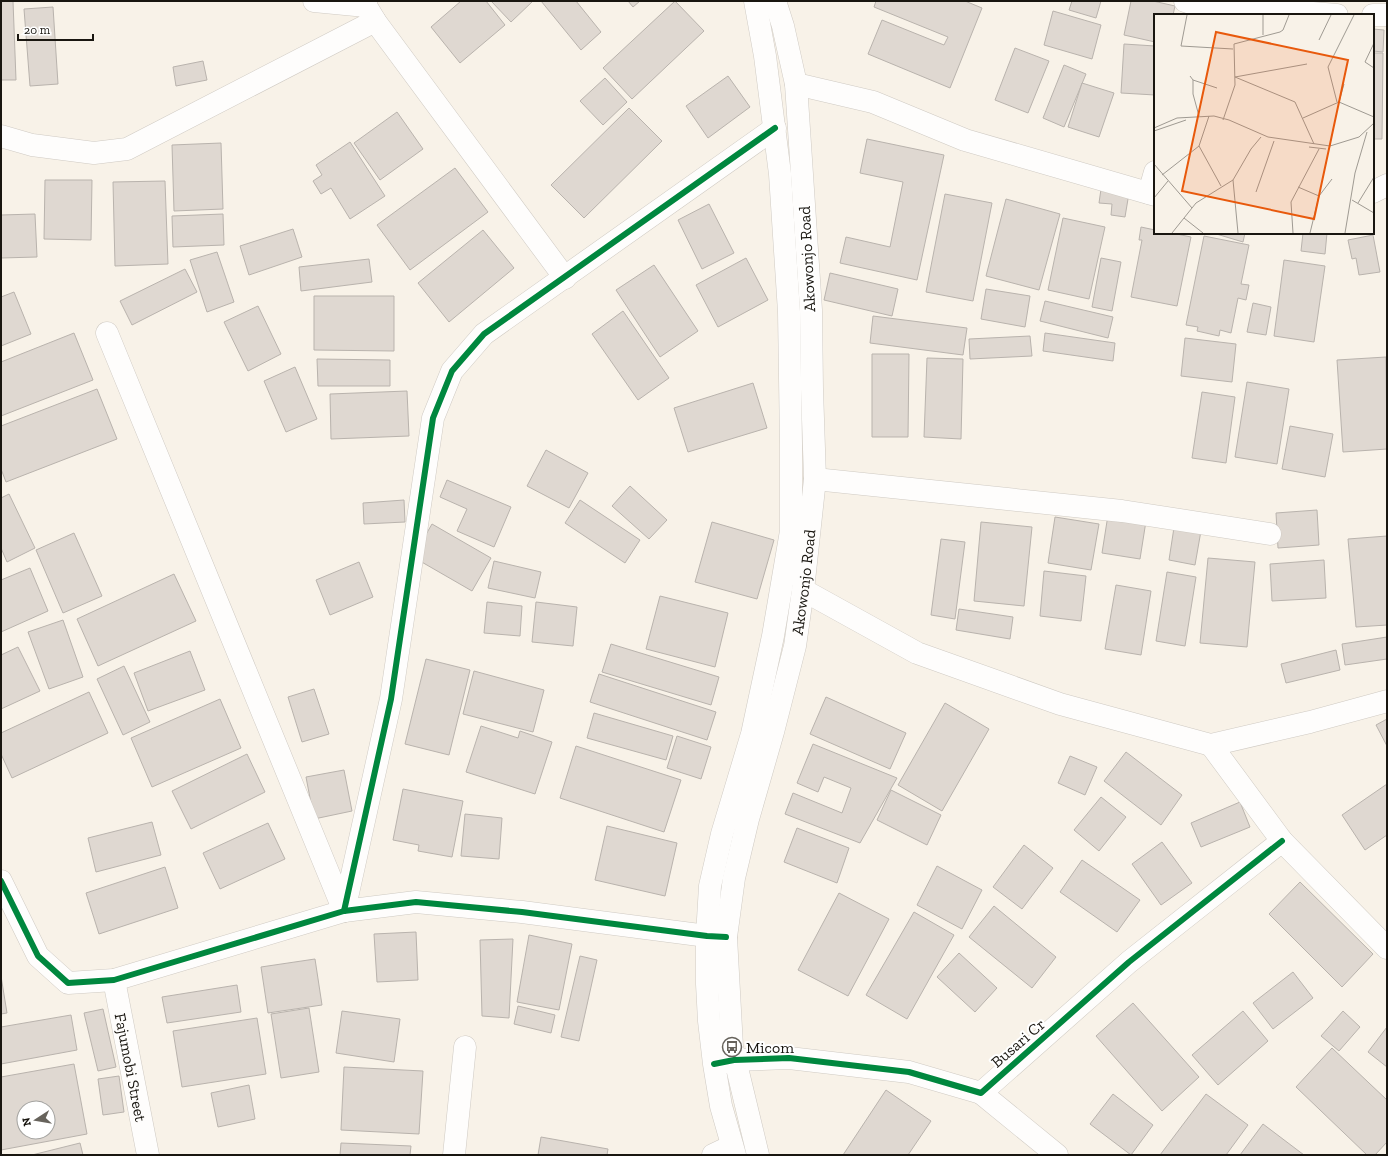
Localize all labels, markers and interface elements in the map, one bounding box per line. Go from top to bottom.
inset map [1154,14,1374,234]
scale bar [18,16,93,42]
text: 20 m [24,23,51,37]
street label: Akowonjo Road [795,205,819,313]
street label: Akowonjo Road [787,528,819,636]
street label: Fajumobi Street [111,1011,151,1123]
street label: Busari Cr [987,1014,1049,1072]
bus stop icon: Micom [721,1036,743,1058]
place label: Micom [746,1038,794,1057]
north arrow [16,1100,56,1140]
text: N [19,1116,34,1127]

